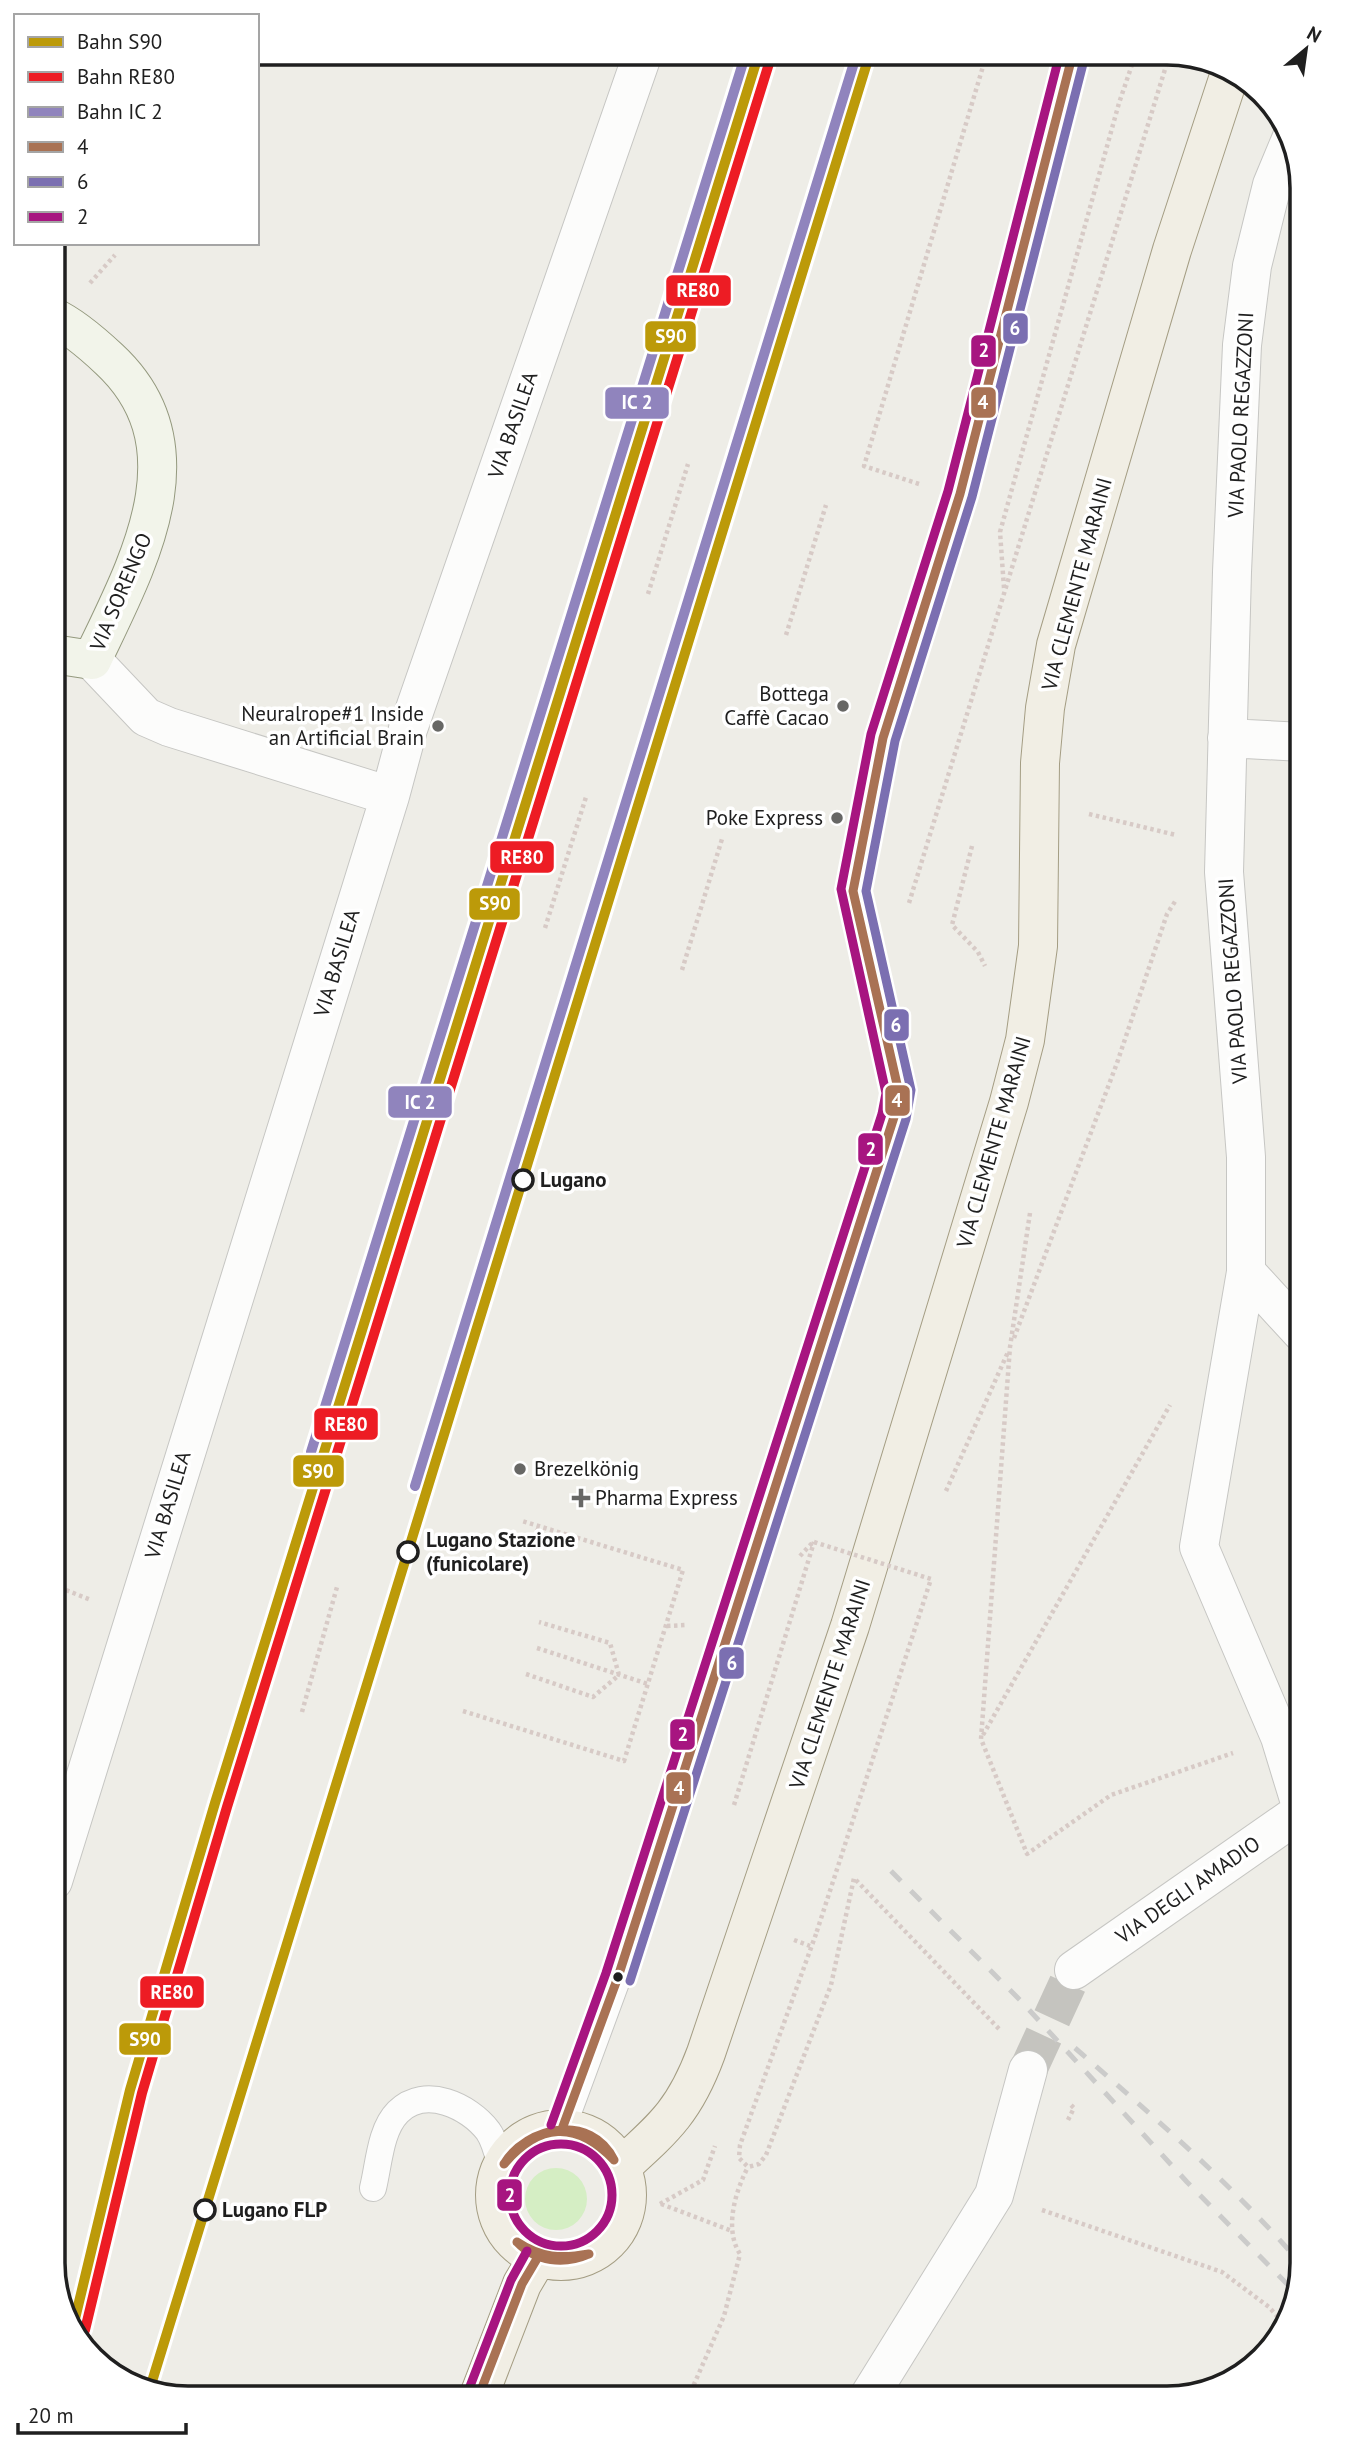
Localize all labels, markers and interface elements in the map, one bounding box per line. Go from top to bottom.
legend [14,14,259,245]
north arrow [1271,14,1341,84]
text: N [1303,21,1326,48]
text: Bahn S90 [77,28,162,55]
text: Bahn RE80 [77,63,175,90]
text: Bahn IC 2 [77,98,163,125]
text: 4 [77,133,88,160]
text: 6 [77,168,88,195]
text: 2 [77,203,88,230]
line badge: RE80 [665,274,732,307]
text: RE80 [677,278,720,302]
street label: VIA PAOLO REGAZZONI [1222,311,1259,520]
line badge: 6 [1002,312,1029,345]
text: 6 [1010,316,1020,340]
line badge: S90 [644,320,697,353]
text: S90 [655,324,687,348]
line badge: 2 [970,334,997,368]
text: 2 [979,338,989,362]
street label: VIA BASILEA [481,367,544,483]
line badge: IC 2 [604,386,670,420]
line badge: 4 [970,386,997,419]
text: IC 2 [622,390,652,414]
text: 4 [978,390,989,414]
street label: VIA CLEMENTE MARAINI [1035,475,1118,694]
street label: VIA SORENGO [83,529,158,656]
place label: Bottega Caffè Cacao [724,680,829,731]
marker: Bottega Caffè Cacao [835,698,851,714]
place label: Neuralrope#1 Inside an Artificial Brain [241,700,424,751]
marker: Neuralrope#1 Inside an Artificial Brain [430,718,446,734]
place label: Poke Express [706,804,823,831]
marker: Poke Express [829,810,845,826]
line badge: RE80 [489,840,555,874]
text: RE80 [501,845,544,869]
street label: VIA PAOLO REGAZZONI [1212,877,1253,1086]
line badge: S90 [468,887,521,921]
text: S90 [479,891,511,915]
street label: VIA BASILEA [307,905,366,1021]
line badge: 6 [883,1008,910,1042]
text: 6 [891,1013,901,1037]
street label: VIA CLEMENTE MARAINI [950,1033,1037,1252]
line badge: 4 [884,1084,911,1117]
line badge: IC 2 [387,1085,453,1119]
text: 4 [892,1088,903,1112]
text: IC 2 [405,1090,435,1114]
line badge: 2 [857,1132,884,1166]
text: 2 [866,1137,876,1161]
place label: Lugano [540,1166,607,1193]
marker: Lugano [512,1169,534,1191]
line badge: RE80 [313,1407,379,1441]
text: RE80 [325,1412,368,1436]
street label: VIA BASILEA [138,1447,197,1563]
line badge: S90 [292,1454,345,1488]
place label: Brezelkönig [534,1455,639,1482]
text: S90 [302,1459,334,1483]
marker: Brezelkönig [512,1461,528,1477]
place label: Pharma Express [595,1484,738,1511]
marker: Pharma Express [573,1490,589,1506]
place label: Lugano Stazione (funicolare) [426,1526,575,1577]
marker: Lugano Stazione (funicolare) [397,1541,419,1563]
street label: VIA CLEMENTE MARAINI [783,1575,876,1793]
line badge: 6 [718,1646,745,1680]
text: 6 [727,1651,737,1675]
line badge: 2 [669,1718,696,1751]
text: 2 [678,1722,688,1746]
line badge: 4 [665,1771,692,1805]
text: 4 [674,1776,685,1800]
street label: VIA DEGLI AMADIO [1109,1830,1265,1950]
unlabelled marker [611,1970,625,1984]
line badge: RE80 [139,1975,205,2009]
text: RE80 [151,1980,194,2004]
line badge: S90 [118,2022,172,2056]
text: S90 [129,2027,161,2051]
line badge: 2 [496,2178,523,2212]
text: 2 [505,2183,515,2207]
place label: Lugano FLP [222,2196,327,2223]
marker: Lugano FLP [194,2199,216,2221]
scale bar [18,2392,186,2436]
text: 20 m [28,2402,74,2429]

